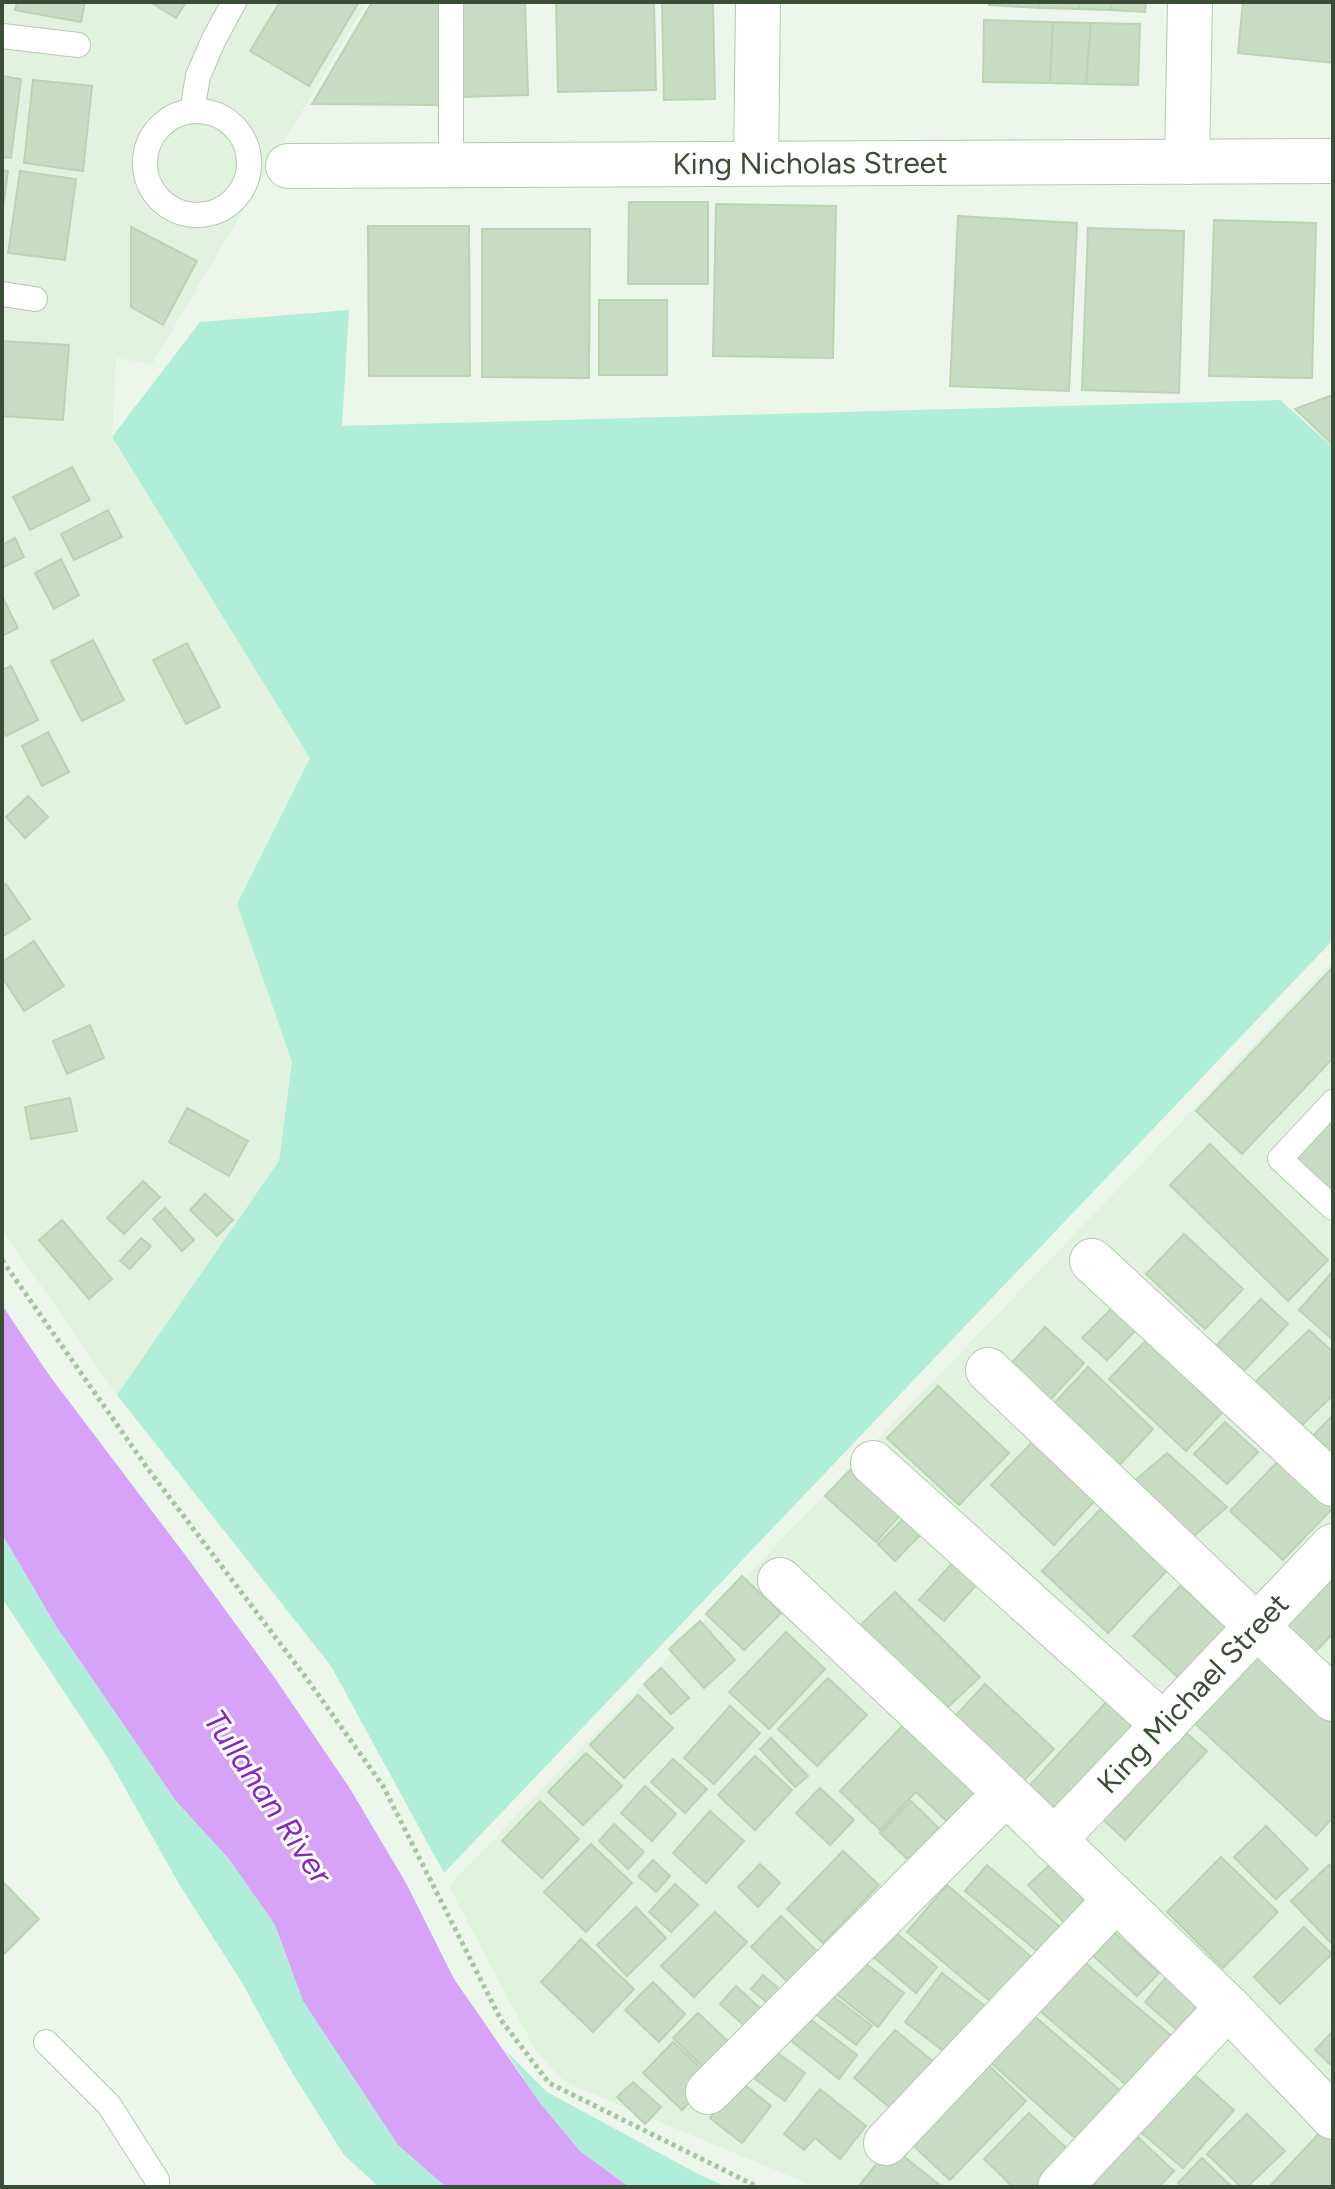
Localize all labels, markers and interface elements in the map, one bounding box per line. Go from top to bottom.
street label: King Nicholas Street [672,144,948,182]
street label: King Michael Street [1089,1585,1296,1801]
water label: Tullahan River [196,1703,341,1892]

